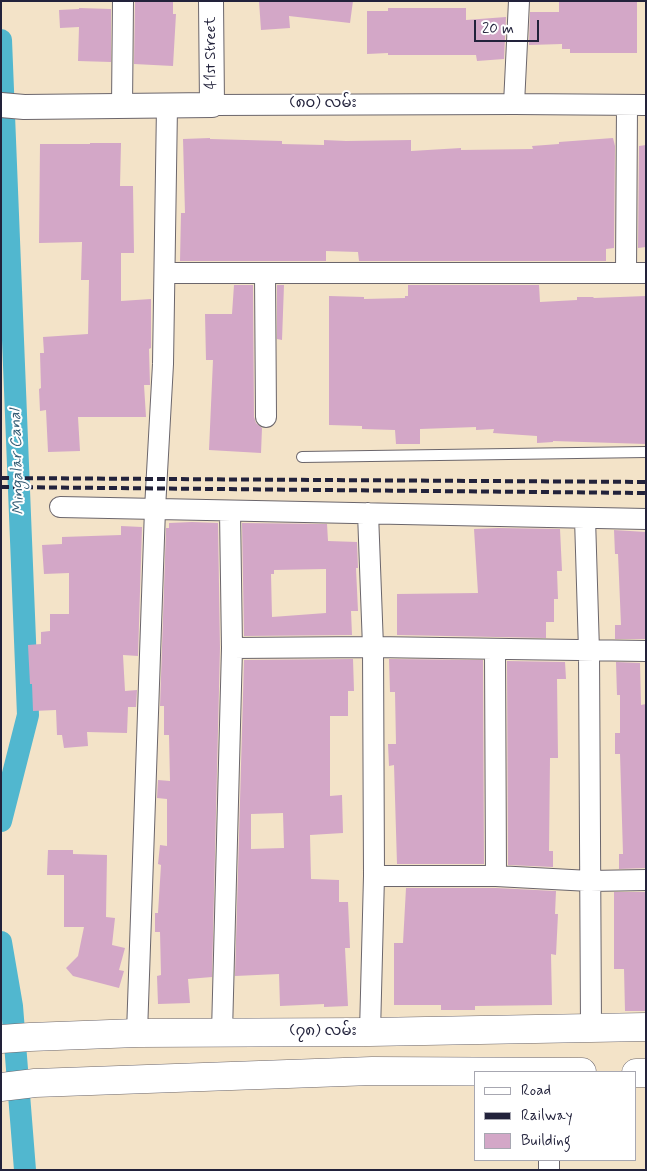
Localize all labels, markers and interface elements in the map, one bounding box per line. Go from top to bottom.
scale bar [477,10,542,42]
street label: 41st Street [203,17,221,89]
text: 20 m [482,19,514,39]
street label: (၈၀) လမ်း [289,95,357,113]
water label: Mingalar Canal [7,409,29,515]
street label: (၇၈) လမ်း [289,1023,357,1041]
legend [474,1071,637,1161]
text: Road [521,1081,551,1101]
text: Railway [521,1106,573,1126]
text: Building [521,1131,571,1151]

